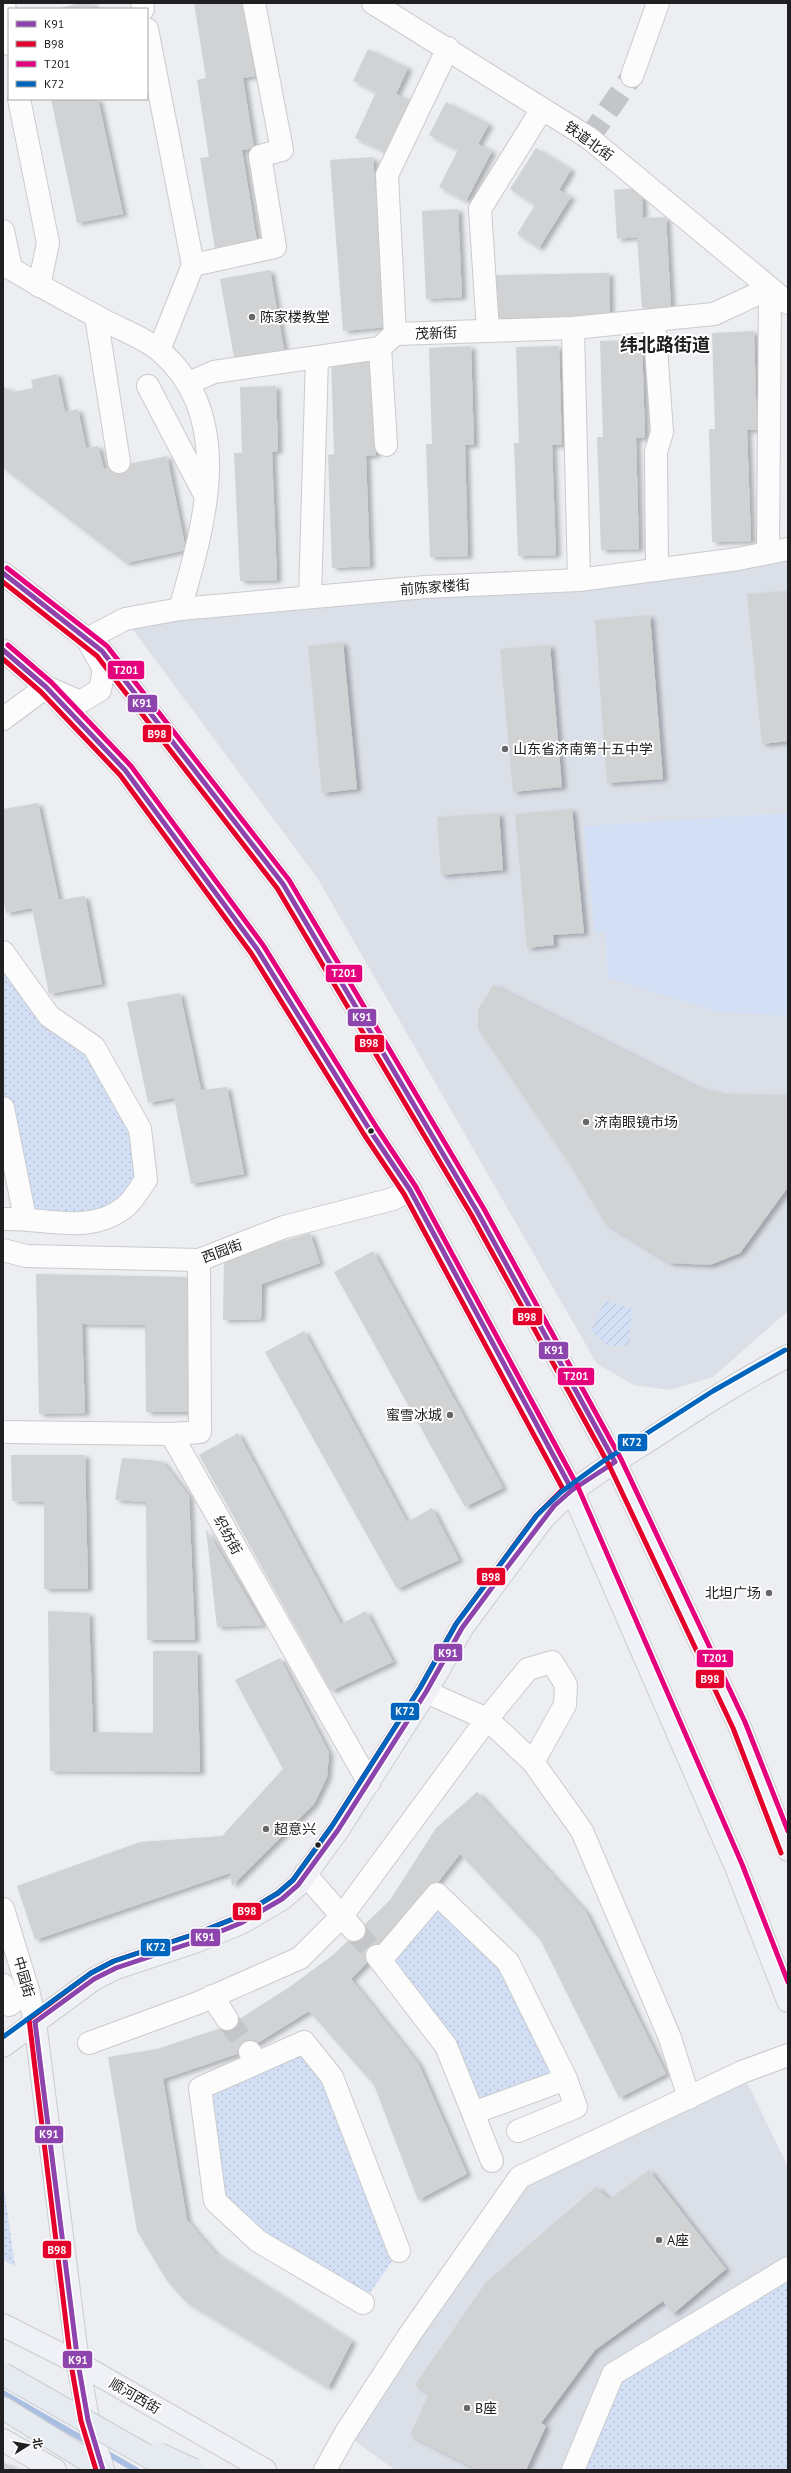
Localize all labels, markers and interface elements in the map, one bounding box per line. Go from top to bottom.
legend [8,8,148,100]
text: K91 [44,16,64,31]
text: B98 [44,36,64,51]
text: T201 [44,56,70,71]
text: K72 [44,76,64,91]
street label: 铁道北街 [561,117,617,165]
place label: 陈家楼教堂 [260,308,330,326]
marker: 陈家楼教堂 [247,312,257,322]
street label: 茂新街 [415,323,457,343]
district label: 纬北路街道 [620,333,710,356]
street label: 前陈家楼街 [399,576,471,598]
line badge: T201 [107,660,145,680]
text: T201 [114,663,138,677]
line badge: K91 [127,694,158,713]
text: K91 [132,696,152,710]
line badge: B98 [142,724,172,743]
text: B98 [148,727,166,741]
place label: 山东省济南第十五中学 [513,740,653,758]
marker: 山东省济南第十五中学 [500,744,510,754]
line badge: T201 [325,964,363,983]
text: T201 [332,966,356,980]
line badge: K91 [347,1008,377,1027]
text: K91 [352,1010,372,1024]
line badge: B98 [354,1034,385,1053]
text: B98 [360,1036,378,1050]
place label: 济南眼镜市场 [594,1113,678,1131]
marker: 济南眼镜市场 [581,1117,591,1127]
unlabelled marker [366,1126,376,1136]
street label: 西园街 [199,1235,245,1267]
line badge: B98 [512,1307,543,1326]
text: B98 [518,1310,536,1324]
line badge: K91 [538,1341,569,1360]
text: K91 [544,1343,564,1357]
line badge: T201 [557,1367,595,1386]
text: T201 [564,1369,588,1383]
place label: 蜜雪冰城 [386,1406,442,1424]
marker: 蜜雪冰城 [445,1410,455,1420]
line badge: K72 [617,1433,648,1452]
text: K72 [622,1435,642,1449]
street label: 织纺街 [210,1512,246,1558]
line badge: B98 [476,1567,506,1586]
text: B98 [482,1570,500,1584]
place label: 北坦广场 [705,1584,761,1602]
marker: 北坦广场 [764,1588,774,1598]
line badge: K91 [433,1643,463,1662]
text: K91 [438,1646,458,1660]
line badge: T201 [696,1649,734,1668]
text: T201 [703,1651,727,1665]
line badge: B98 [695,1669,725,1689]
text: B98 [701,1672,719,1686]
line badge: K72 [390,1702,420,1721]
text: K72 [395,1704,415,1718]
place label: 超意兴 [274,1820,316,1838]
marker: 超意兴 [261,1824,271,1834]
unlabelled marker [313,1840,323,1850]
line badge: B98 [232,1902,262,1921]
text: B98 [238,1904,256,1918]
line badge: K91 [190,1928,221,1947]
text: K91 [195,1930,215,1944]
line badge: K72 [140,1938,171,1957]
text: K72 [146,1940,166,1954]
street label: 中园街 [10,1954,38,2000]
line badge: K91 [34,2125,64,2144]
text: K91 [39,2127,59,2141]
place label: A座 [667,2231,689,2249]
marker: A座 [654,2235,664,2245]
line badge: B98 [42,2240,72,2259]
text: B98 [48,2243,66,2257]
line badge: K91 [62,2350,93,2369]
text: K91 [68,2353,88,2367]
street label: 顺河西街 [106,2374,164,2418]
place label: B座 [475,2399,497,2417]
marker: B座 [462,2403,472,2413]
north arrow [8,2425,48,2465]
text: 北 [30,2436,46,2450]

